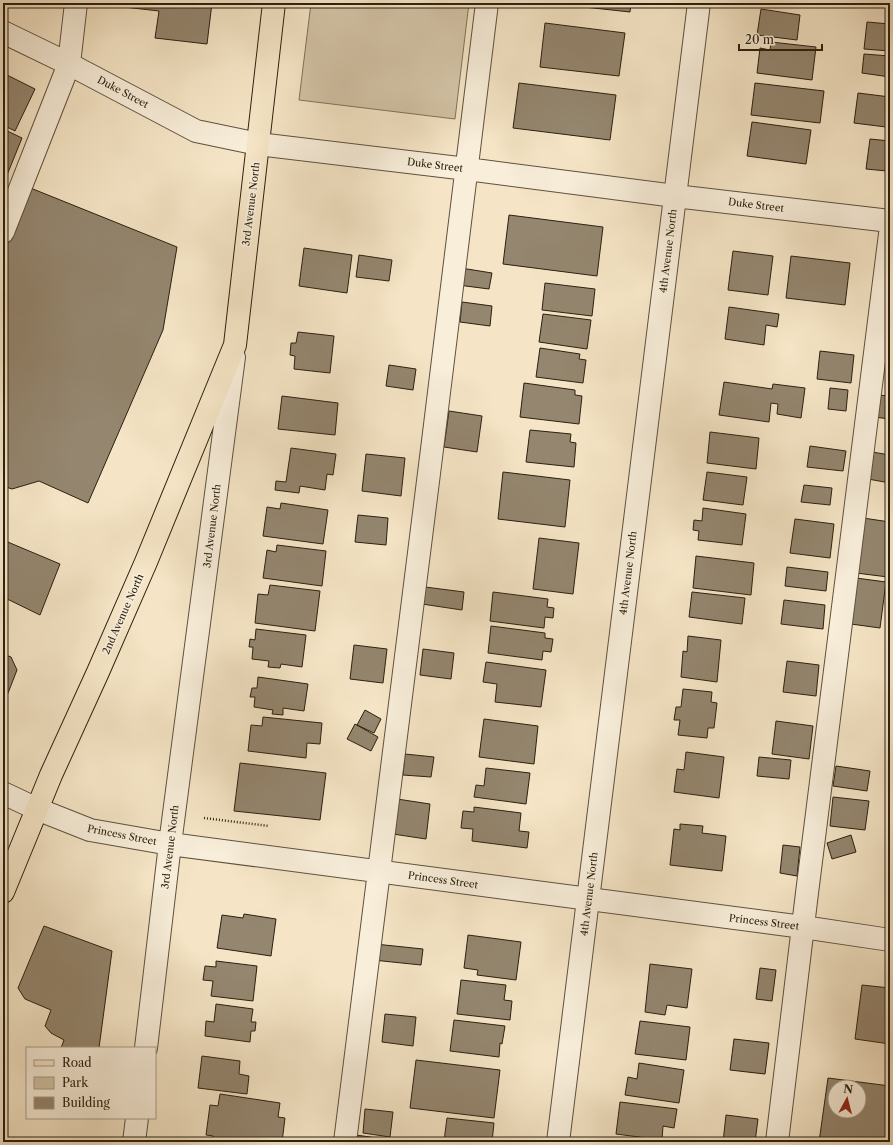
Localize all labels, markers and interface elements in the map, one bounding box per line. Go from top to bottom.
scale bar [739,26,822,52]
text: 20 m [745,32,774,47]
street label: Duke Street [95,73,151,111]
street label: Duke Street [406,155,464,175]
street label: 3rd Avenue North [239,161,263,247]
street label: Duke Street [727,195,785,215]
street label: 4th Avenue North [656,208,680,294]
street label: 3rd Avenue North [200,483,224,569]
street label: 4th Avenue North [616,530,640,616]
street label: 2nd Avenue North [99,571,147,656]
street label: 3rd Avenue North [158,804,182,890]
street label: Princess Street [86,822,158,848]
street label: 4th Avenue North [577,851,601,937]
street label: Princess Street [407,869,479,891]
street label: Princess Street [728,911,800,933]
legend [26,1047,156,1119]
text: Road [62,1055,92,1070]
text: Park [62,1075,89,1090]
north arrow [827,1079,867,1119]
text: N [843,1082,854,1097]
text: Building [62,1095,110,1110]

